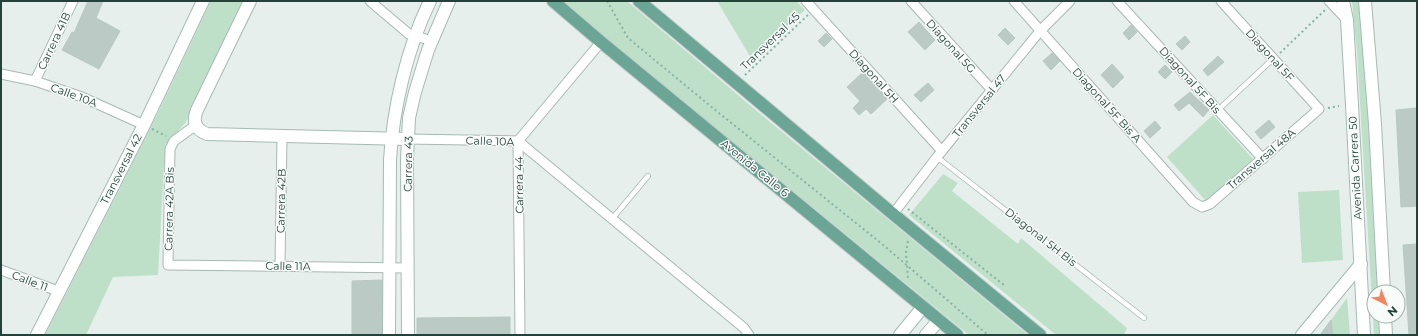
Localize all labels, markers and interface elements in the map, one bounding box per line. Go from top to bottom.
street label: Transversal 45 [737,9,803,73]
street label: Carrera 41B [35,10,73,72]
street label: Diagonal 5G [923,16,979,76]
street label: Diagonal 5F [1243,26,1297,84]
street label: Diagonal 5F Bis [1156,44,1224,117]
street label: Diagonal 5H [846,46,902,106]
street label: Diagonal 5F Bis A [1070,65,1144,146]
street label: Transversal 47 [949,72,1009,140]
street label: Calle 10A [49,80,99,110]
street label: Avenida Carrera 50 [1345,116,1365,220]
street label: Transversal 48A [1224,125,1298,193]
street label: Transversal 42 [97,131,145,207]
street label: Calle 10A [465,133,515,149]
street label: Carrera 43 [401,136,415,192]
street label: Avenida Calle 6 [718,136,792,200]
street label: Carrera 44 [511,155,526,214]
street label: Carrera 42A Bis [161,166,177,251]
street label: Carrera 42B [273,169,289,233]
street label: Diagonal 5H Bis [1002,205,1080,270]
street label: Calle 11A [265,259,311,273]
street label: Calle 11 [10,268,50,294]
north arrow [1366,284,1406,324]
text: N [1385,303,1401,320]

